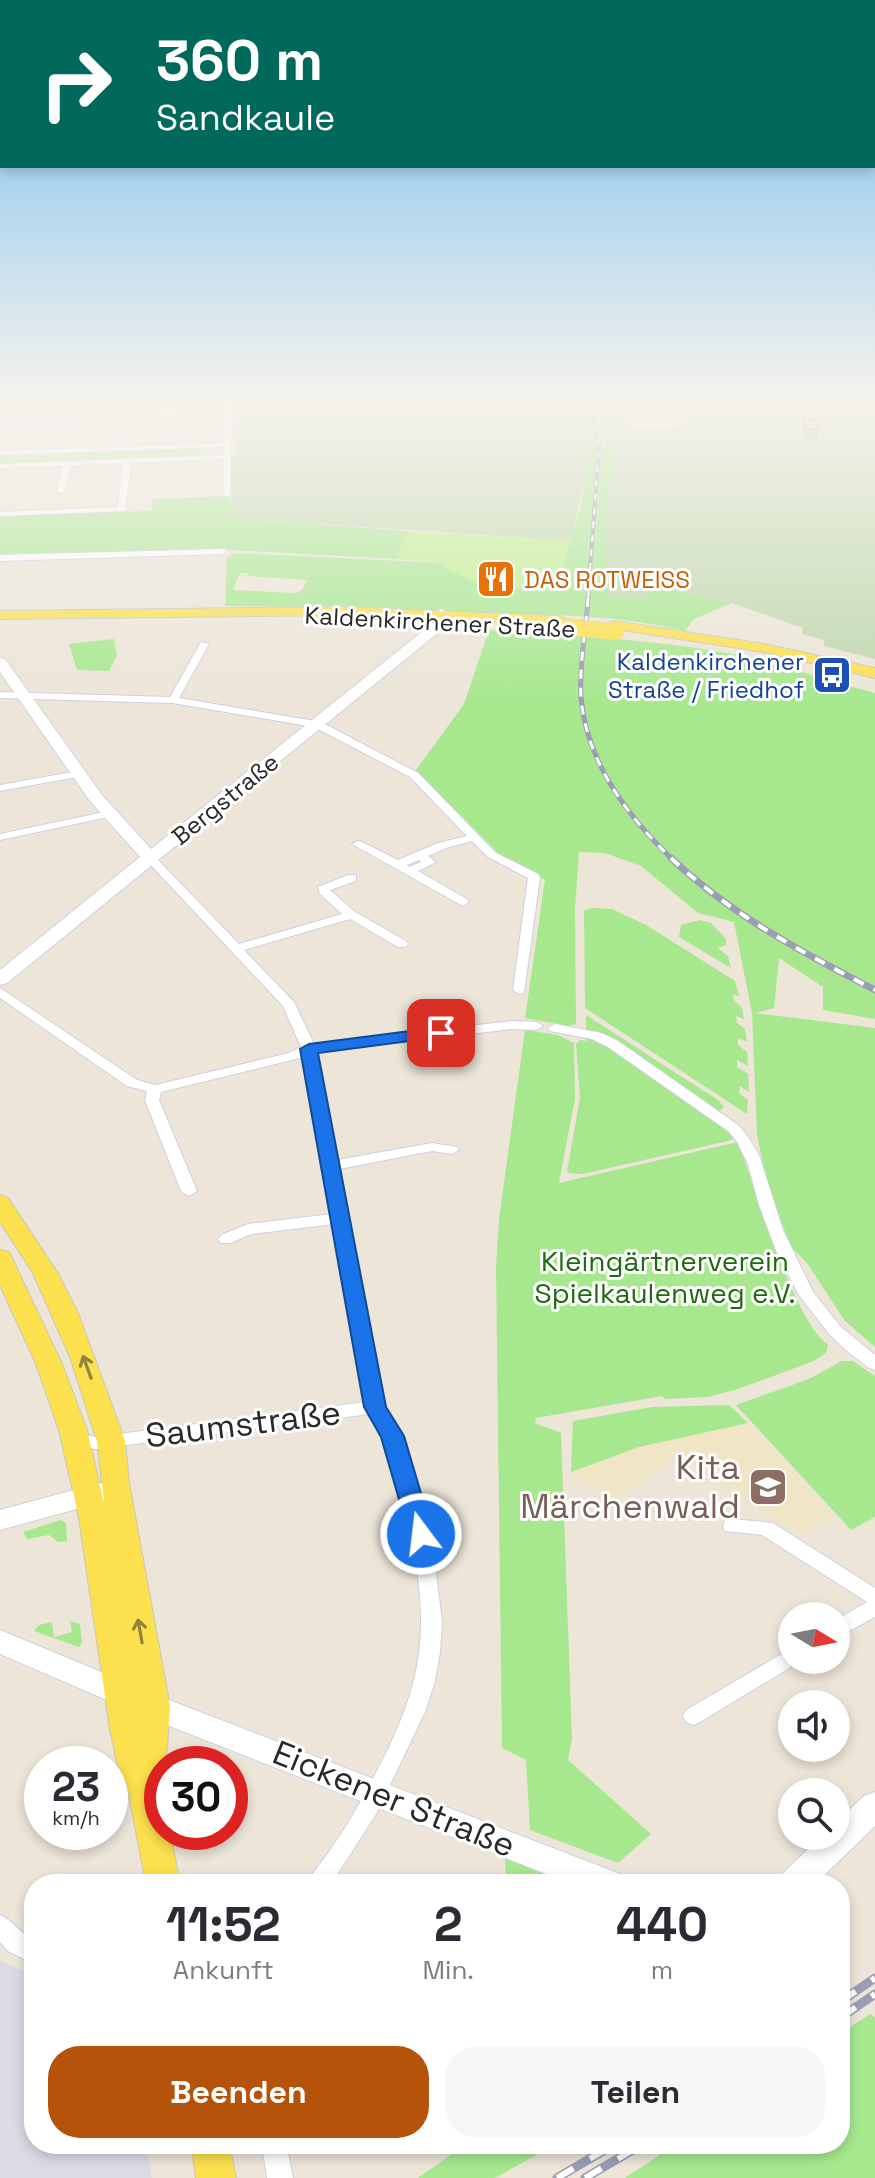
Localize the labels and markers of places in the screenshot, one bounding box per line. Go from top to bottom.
restaurant icon: DAS ROTWEISS [475,558,517,600]
place label: DAS ROTWEISS [524,564,690,595]
place label: Kaldenkirchener Straße / Friedhof [608,646,804,705]
bus stop icon: Kaldenkirchener Straße / Friedhof [811,654,853,696]
pin [407,999,475,1067]
place label: Kita Märchenwald [520,1446,740,1528]
school or university icon: Kita Märchenwald [747,1466,789,1508]

